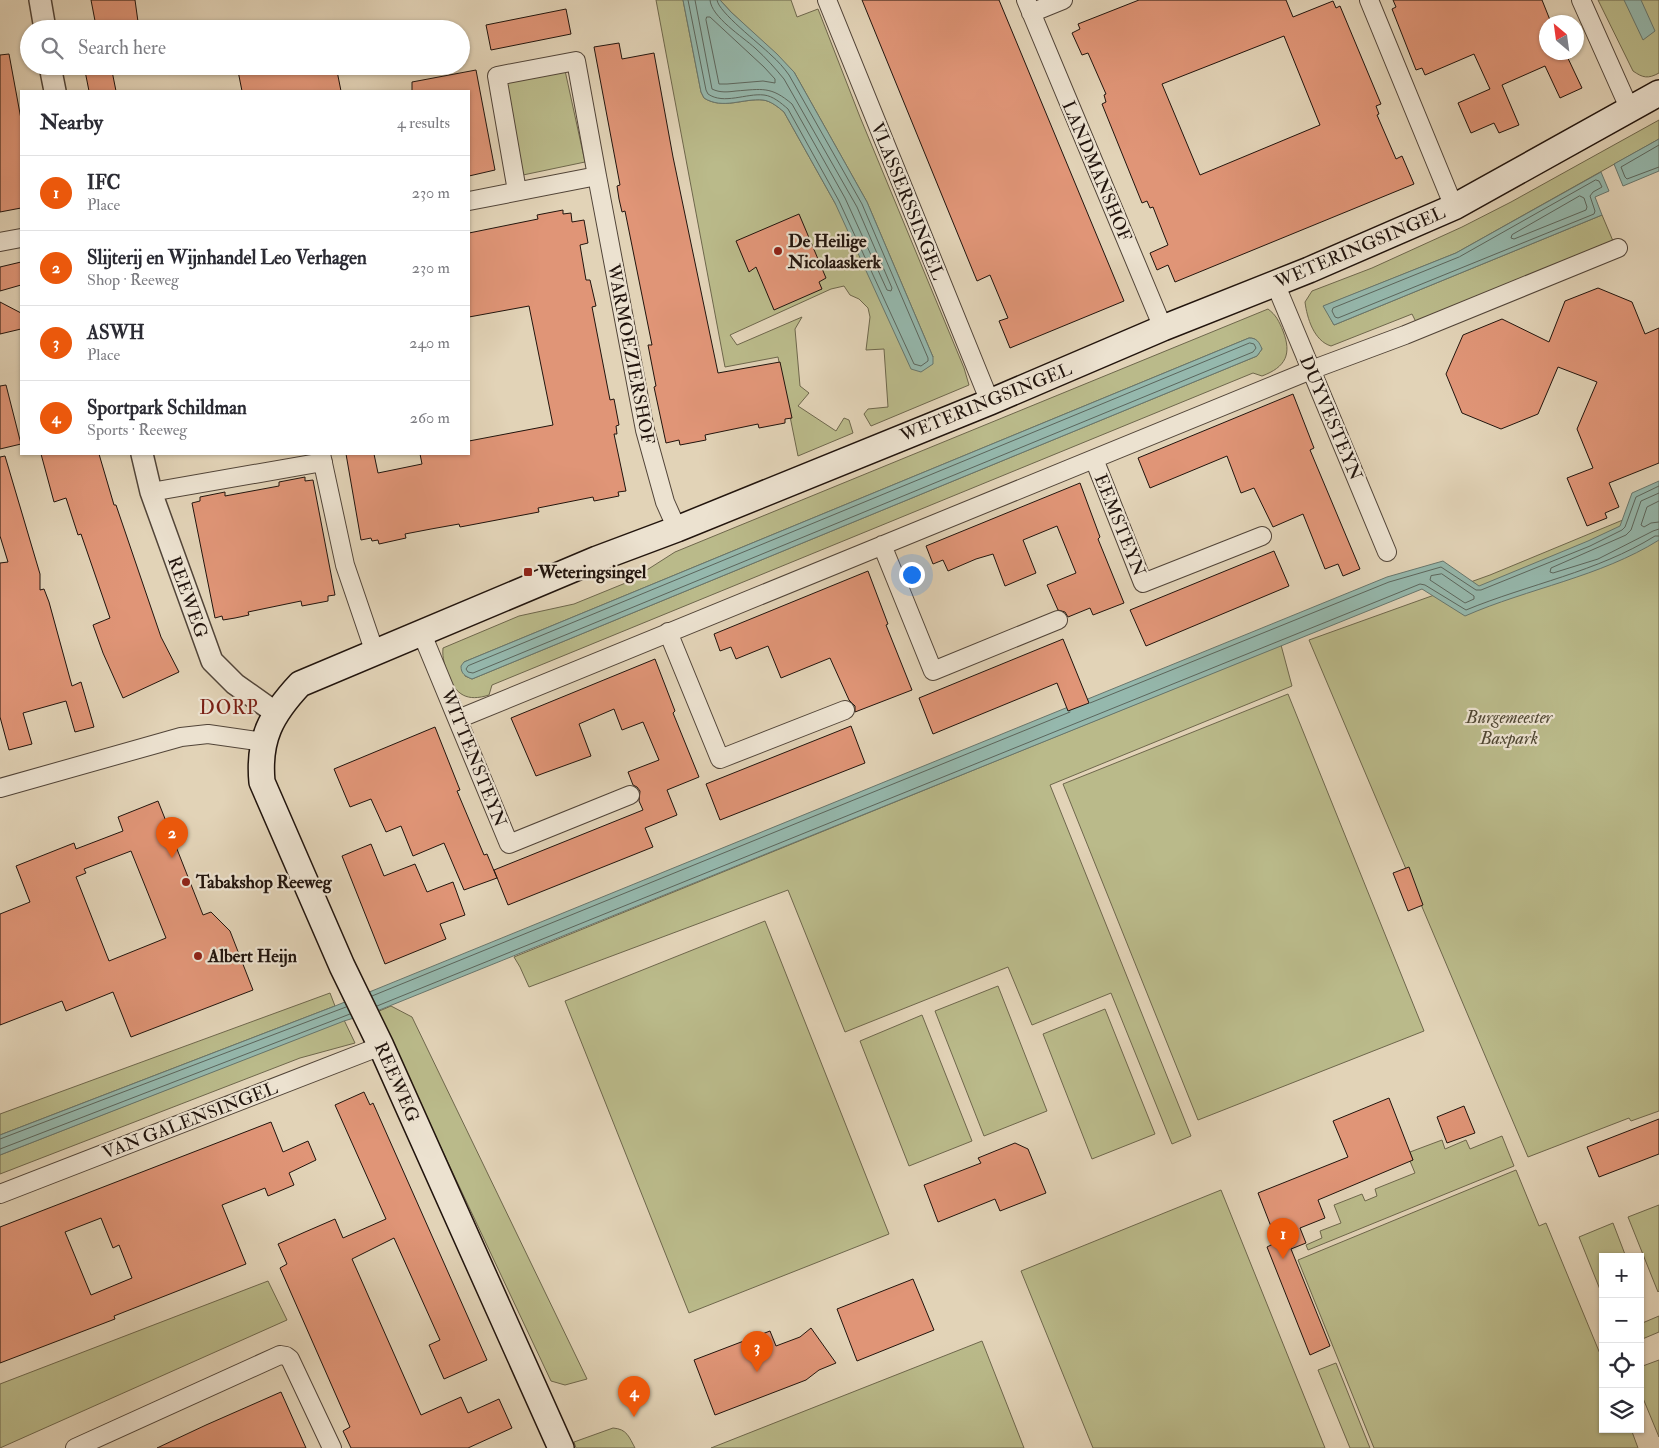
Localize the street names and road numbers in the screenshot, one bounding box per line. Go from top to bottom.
street label: LANDMANSHOF [1056,97,1137,245]
street label: VLASSERSSINGEL [865,119,950,283]
street label: WETERINGSINGEL [1271,201,1449,294]
street label: WARMOEZIERSHOF [602,261,659,446]
street label: DUYVESTEYN [1294,352,1367,484]
street label: WETERINGSINGEL [896,358,1075,448]
street label: EEMSTEYN [1089,471,1150,580]
street label: REEWEG [162,553,213,641]
street label: WITTENSTEYN [435,685,512,830]
street label: REEWEG [369,1039,424,1126]
street label: VAN GALENSINGEL [99,1076,281,1165]

